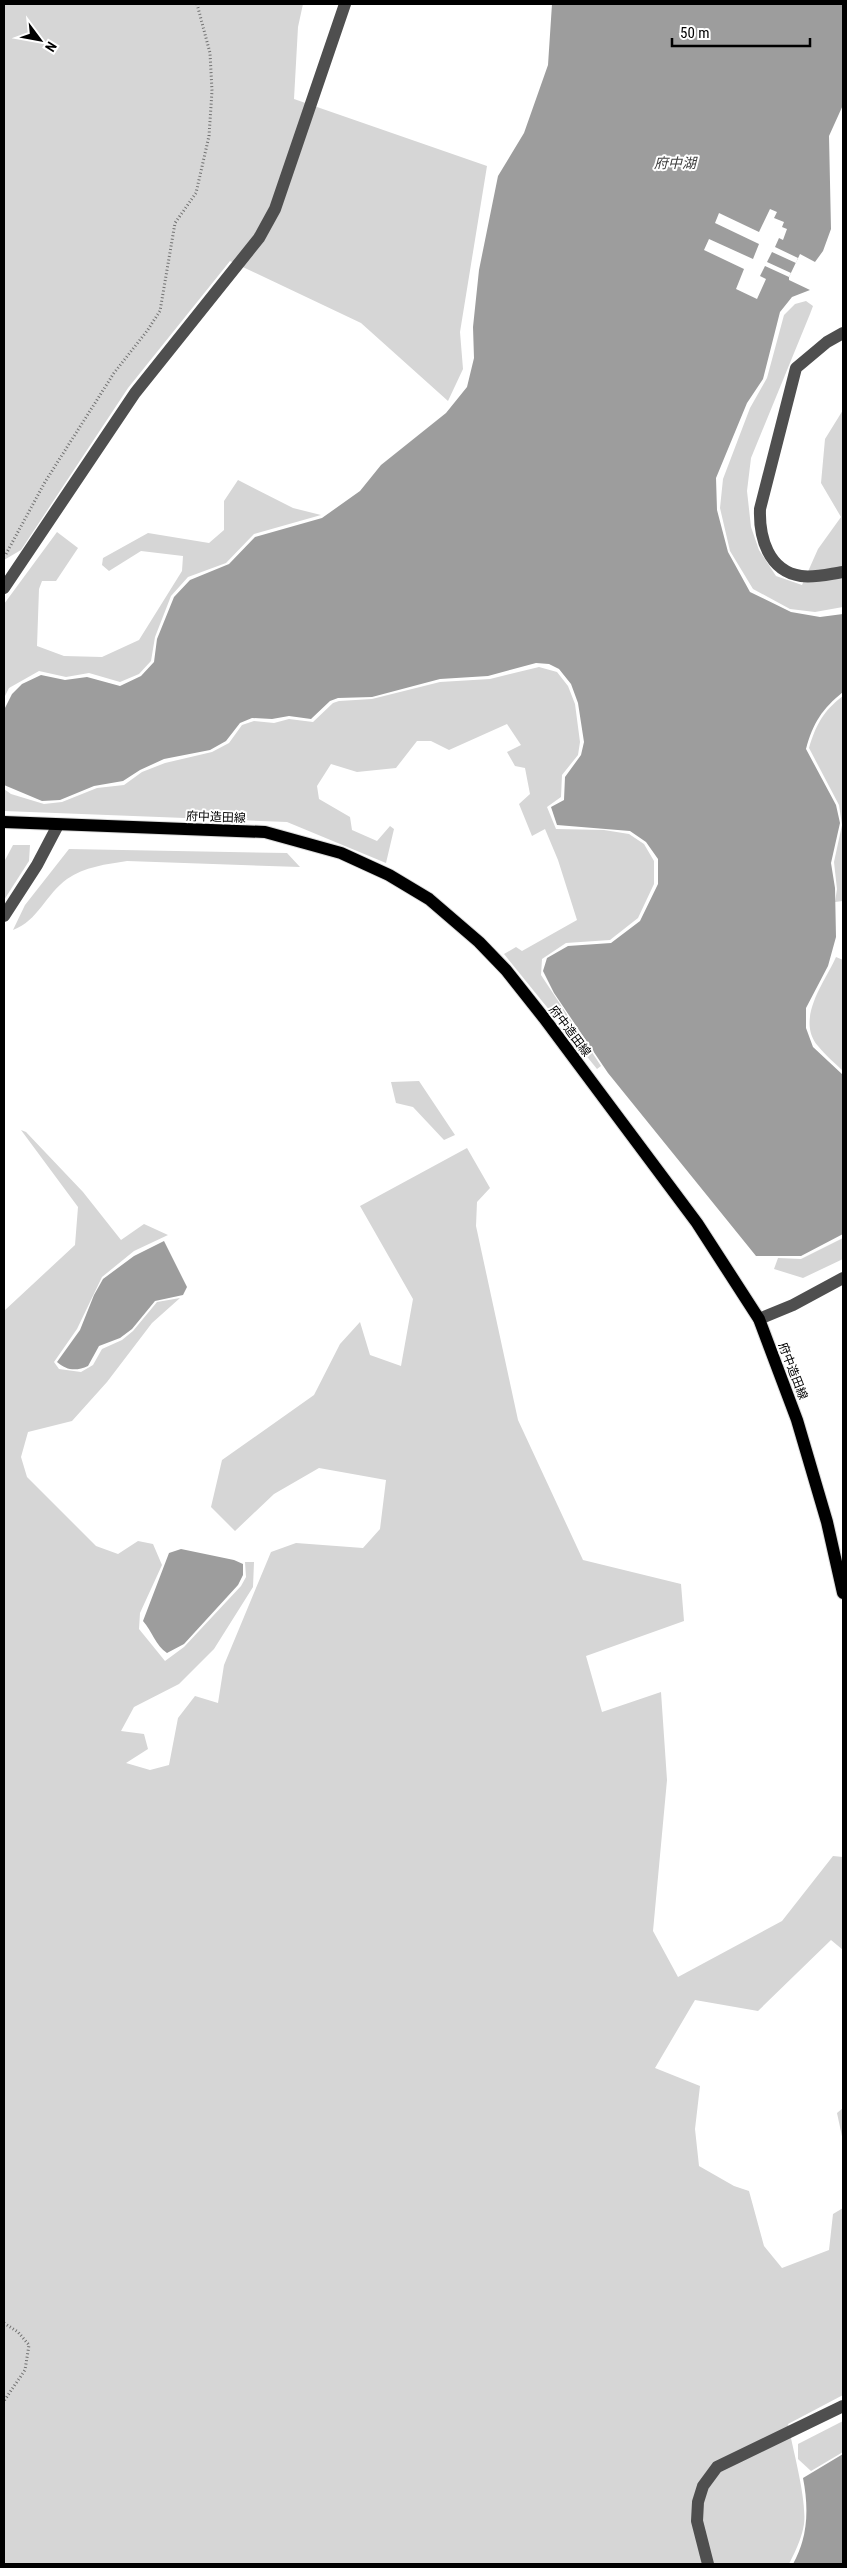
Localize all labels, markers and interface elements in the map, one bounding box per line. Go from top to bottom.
north arrow [15,15,65,65]
scale bar [672,15,810,47]
text: 50 m [680,24,710,42]
text: N [42,39,60,55]
water label: 府中湖 [654,155,698,171]
street label: 府中造田線 [186,809,246,825]
street label: 府中造田線 [546,1003,594,1059]
street label: 府中造田線 [776,1340,810,1402]

